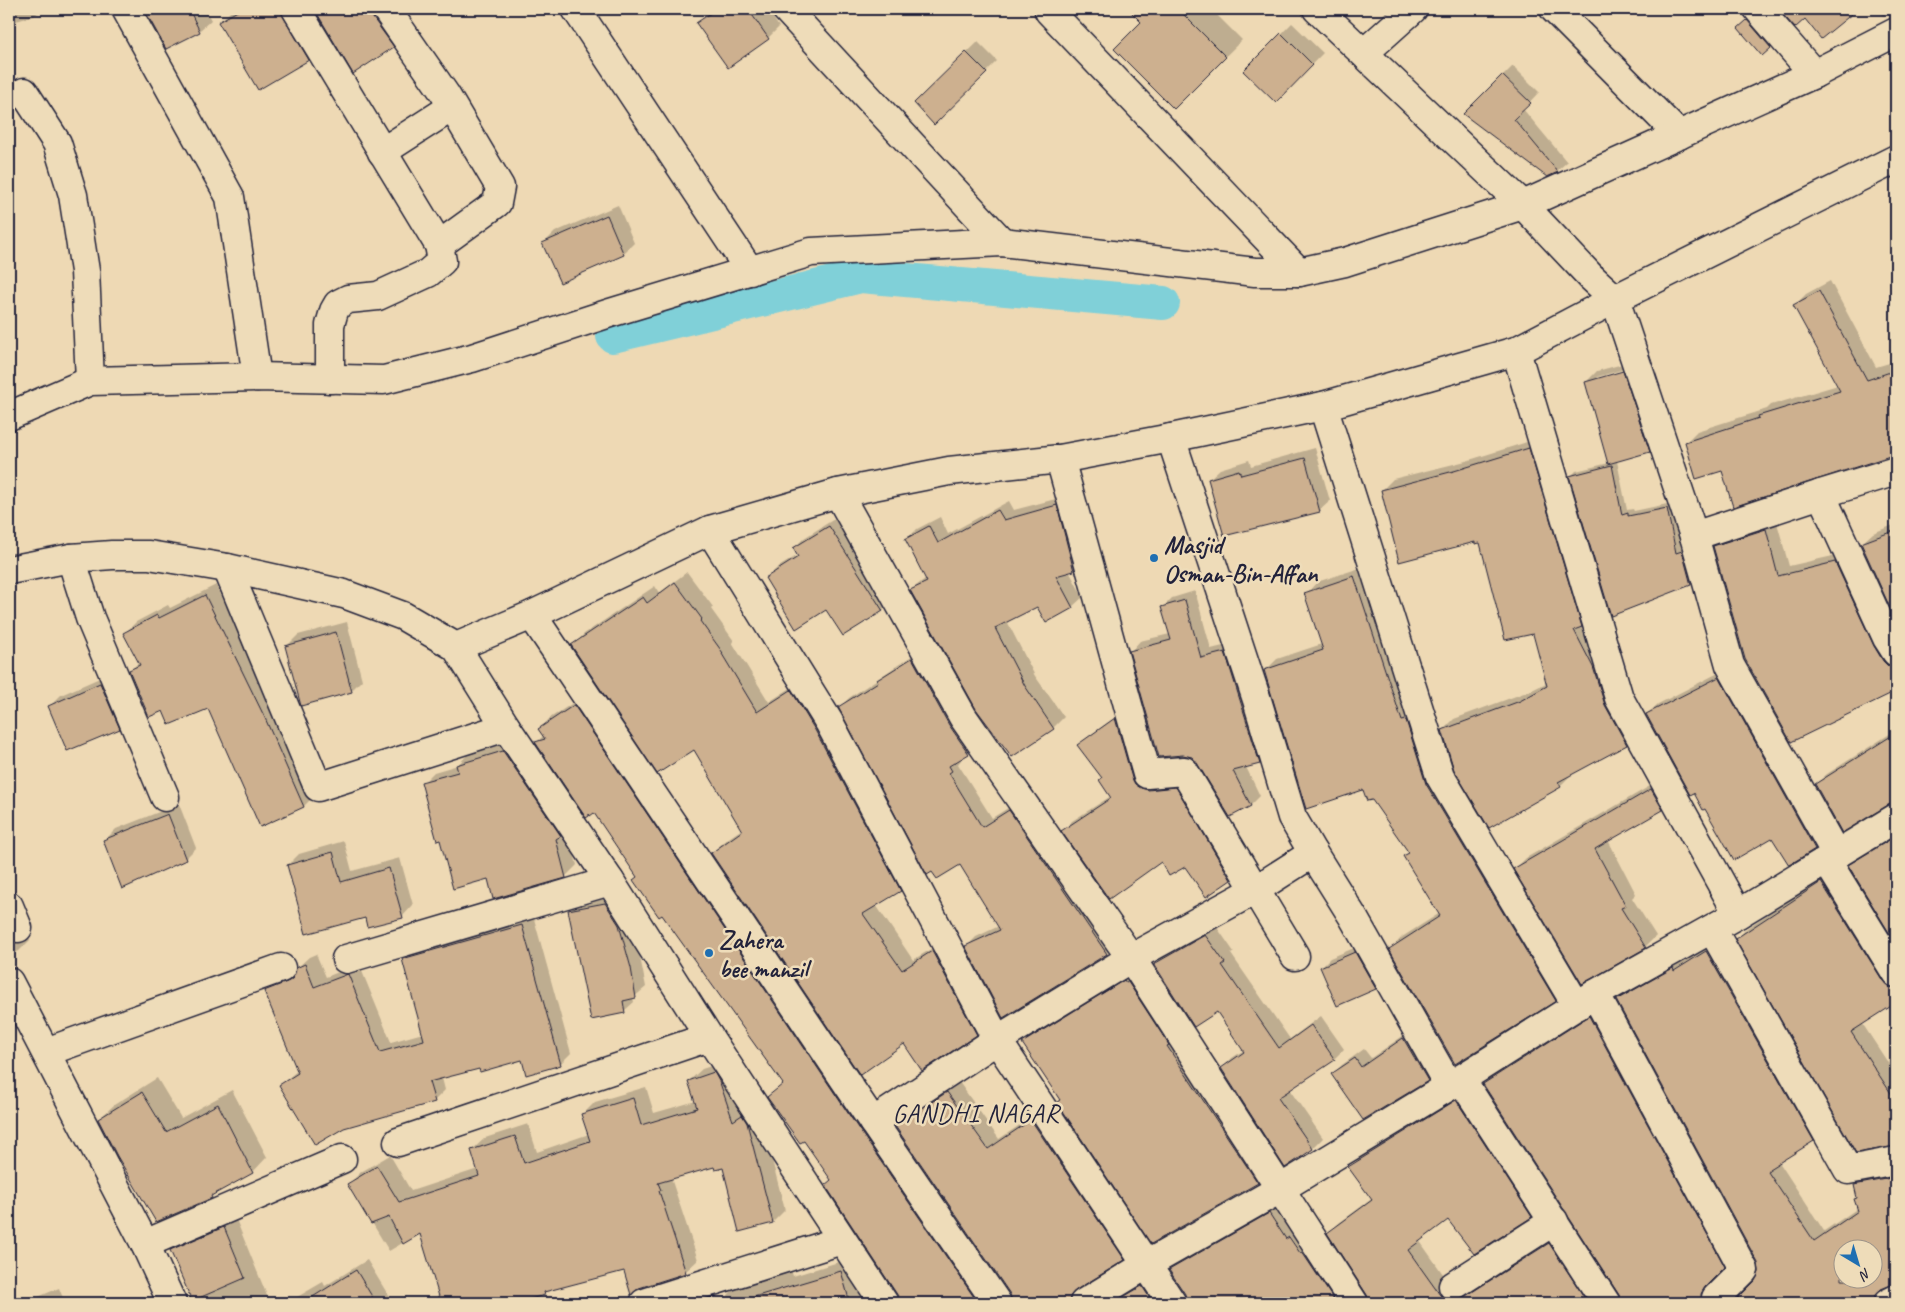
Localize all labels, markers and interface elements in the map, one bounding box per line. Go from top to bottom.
place label: Masjid Osman-Bin-Affan [1164,529,1319,590]
marker: Masjid Osman-Bin-Affan [1148,552,1160,564]
place label: Zahera bee manzil [719,924,812,985]
marker: Zahera bee manzil [703,947,715,959]
district label: GANDHI NAGAR [892,1097,1062,1130]
north arrow [1832,1240,1882,1290]
text: N [1855,1264,1874,1285]

